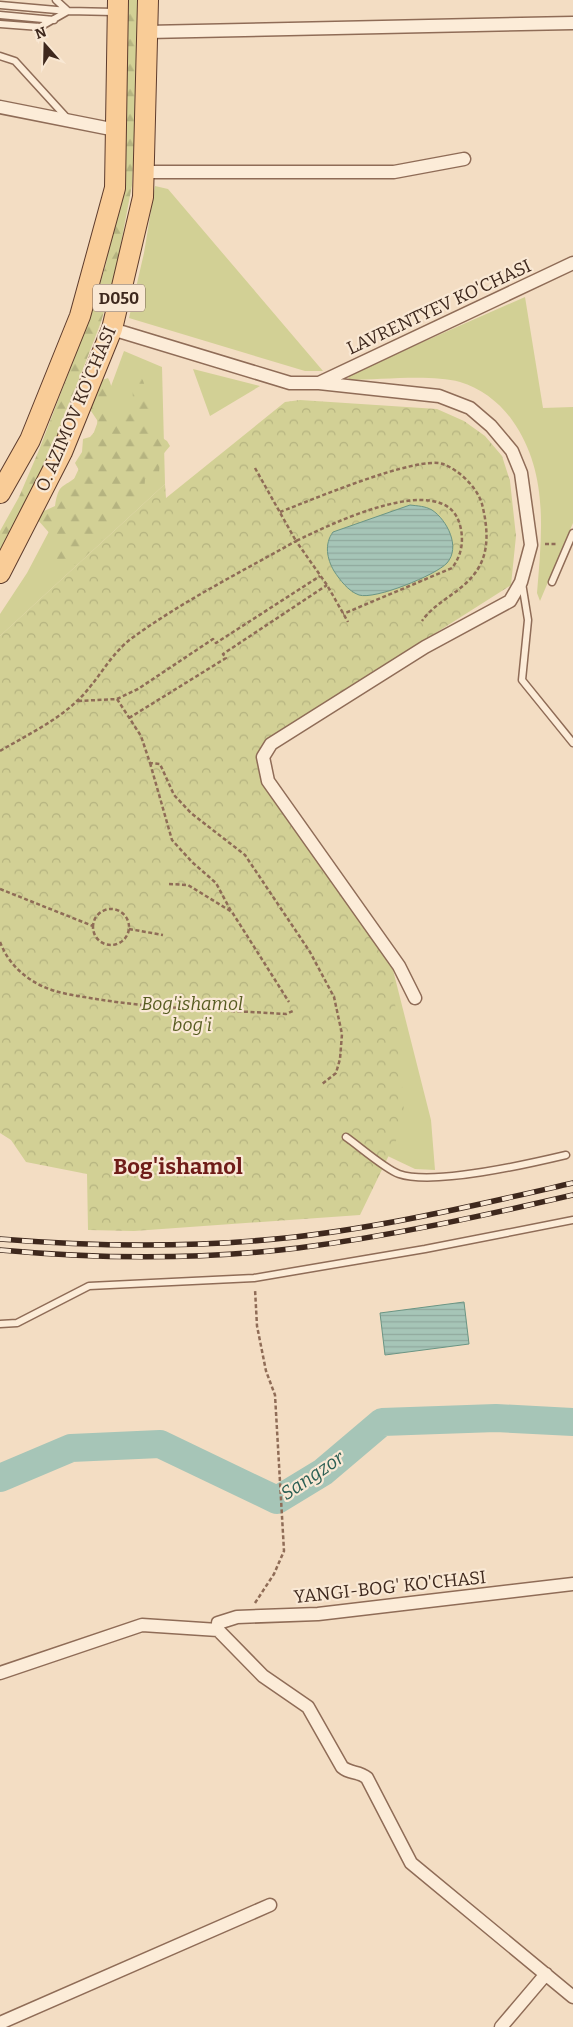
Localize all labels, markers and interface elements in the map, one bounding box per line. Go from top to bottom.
north arrow [20,20,70,70]
text: N [33,23,49,43]
street label: LAVRENTYEV KO'CHASI [343,255,535,359]
road number: D050 [93,284,145,312]
street label: O. AZIMOV KO'CHASI [31,323,121,495]
park label: Bog'ishamol bog'i [141,993,243,1036]
district label: Bog'ishamol [113,1153,243,1180]
water label: Sangzor [276,1445,349,1505]
street label: YANGI-BOG' KO'CHASI [293,1566,487,1608]

